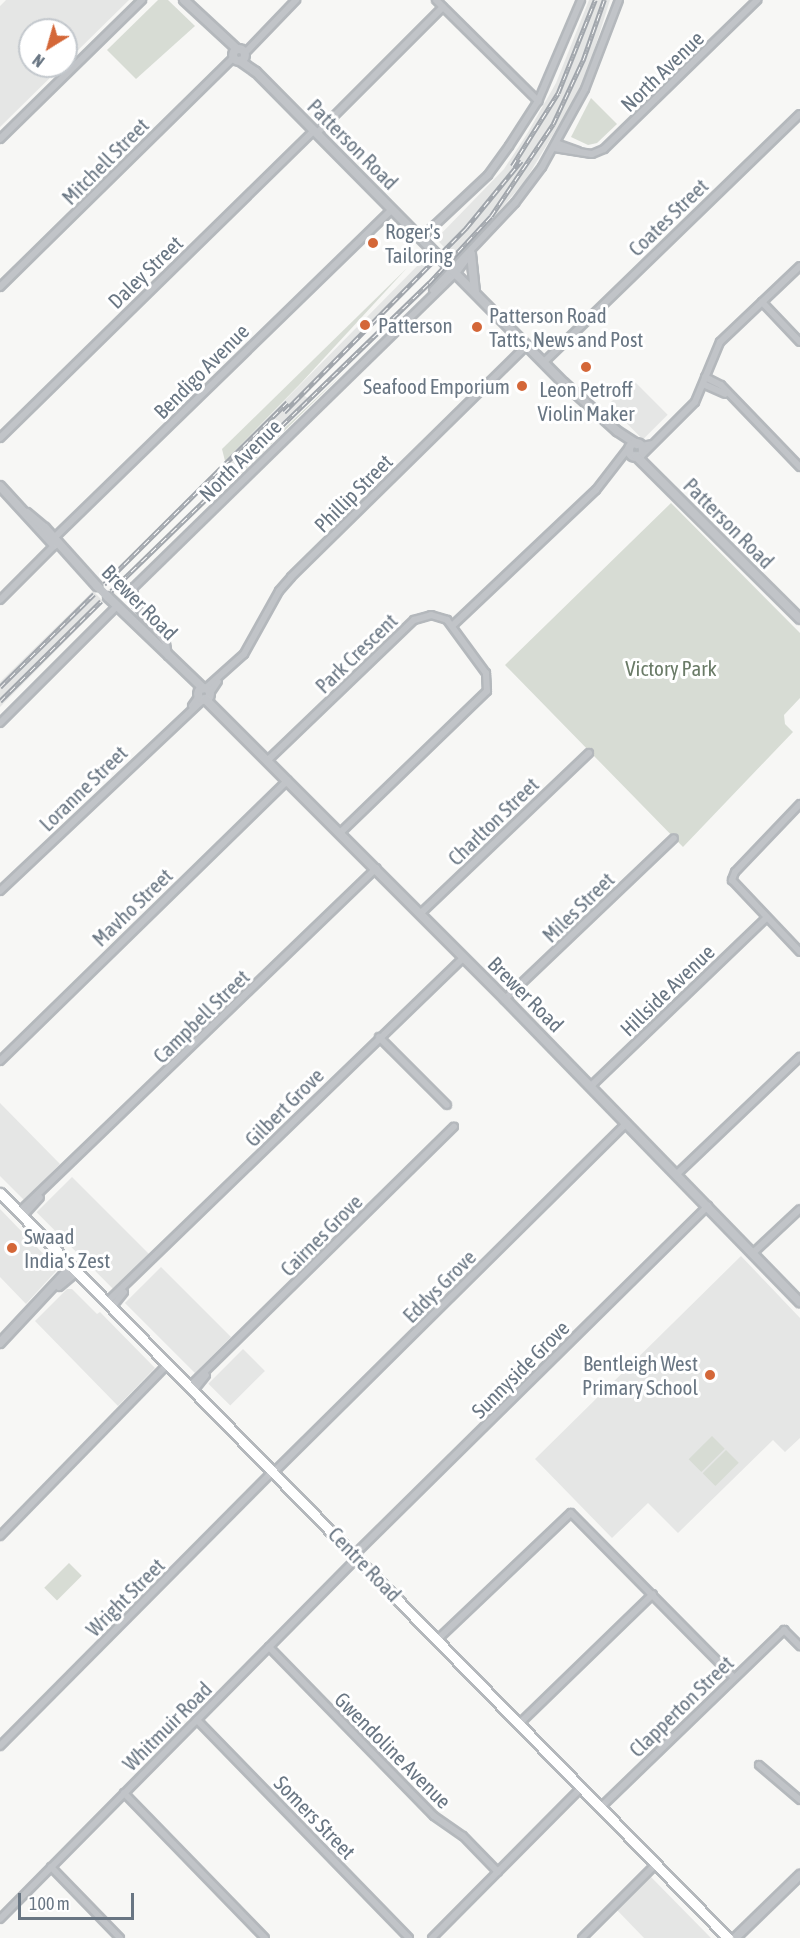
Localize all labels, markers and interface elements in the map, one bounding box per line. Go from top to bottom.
north arrow [18,18,78,78]
street label: North Avenue [615,25,709,117]
text: N [29,51,48,71]
street label: Patterson Road [302,93,404,195]
street label: Mitchell Street [56,112,154,210]
street label: Coates Street [623,173,713,261]
place label: Roger's Tailoring [385,218,453,268]
street label: Daley Street [103,230,187,314]
marker: Roger's Tailoring [366,236,380,250]
place label: Patterson Road Tatts, News and Post [489,302,643,352]
place label: Patterson [378,312,453,338]
marker: Patterson [356,316,374,334]
street label: Bendigo Avenue [148,318,254,424]
marker: Patterson Road Tatts, News and Post [470,320,484,334]
marker: Leon Petroff Violin Maker [579,360,593,374]
place label: Seafood Emporium [363,373,510,399]
place label: Leon Petroff Violin Maker [538,376,634,426]
marker: Seafood Emporium [515,379,529,393]
street label: North Avenue [194,414,286,506]
street label: Phillip Street [309,449,397,537]
street label: Patterson Road [678,472,780,574]
street label: Brewer Road [97,559,183,645]
street label: Park Crescent [310,608,402,698]
park label: Victory Park [625,655,717,681]
street label: Loranne Street [34,740,132,836]
street label: Charlton Street [443,772,543,870]
street label: Mavho Street [87,863,177,951]
street label: Miles Street [537,867,619,947]
street label: Hillside Avenue [615,939,719,1041]
street label: Brewer Road [483,951,569,1037]
street label: Campbell Street [148,964,254,1068]
street label: Gilbert Grove [239,1062,329,1152]
street label: Cairnes Grove [275,1189,367,1281]
place label: Swaad India's Zest [24,1223,110,1273]
marker: Swaad India's Zest [5,1241,19,1255]
street label: Eddys Grove [397,1244,481,1328]
street label: Sunnyside Grove [466,1315,574,1423]
place label: Bentleigh West Primary School [582,1350,698,1400]
marker: Bentleigh West Primary School [703,1368,717,1382]
street label: Centre Road [323,1521,407,1607]
street label: Wright Street [81,1553,169,1641]
street label: Clapperton Street [624,1650,738,1762]
street label: Whitmuir Road [117,1676,217,1776]
street label: Gwendoline Avenue [330,1687,456,1813]
street label: Somers Street [269,1770,361,1864]
scale bar [21,1881,136,1919]
text: 100 m [29,1893,70,1914]

